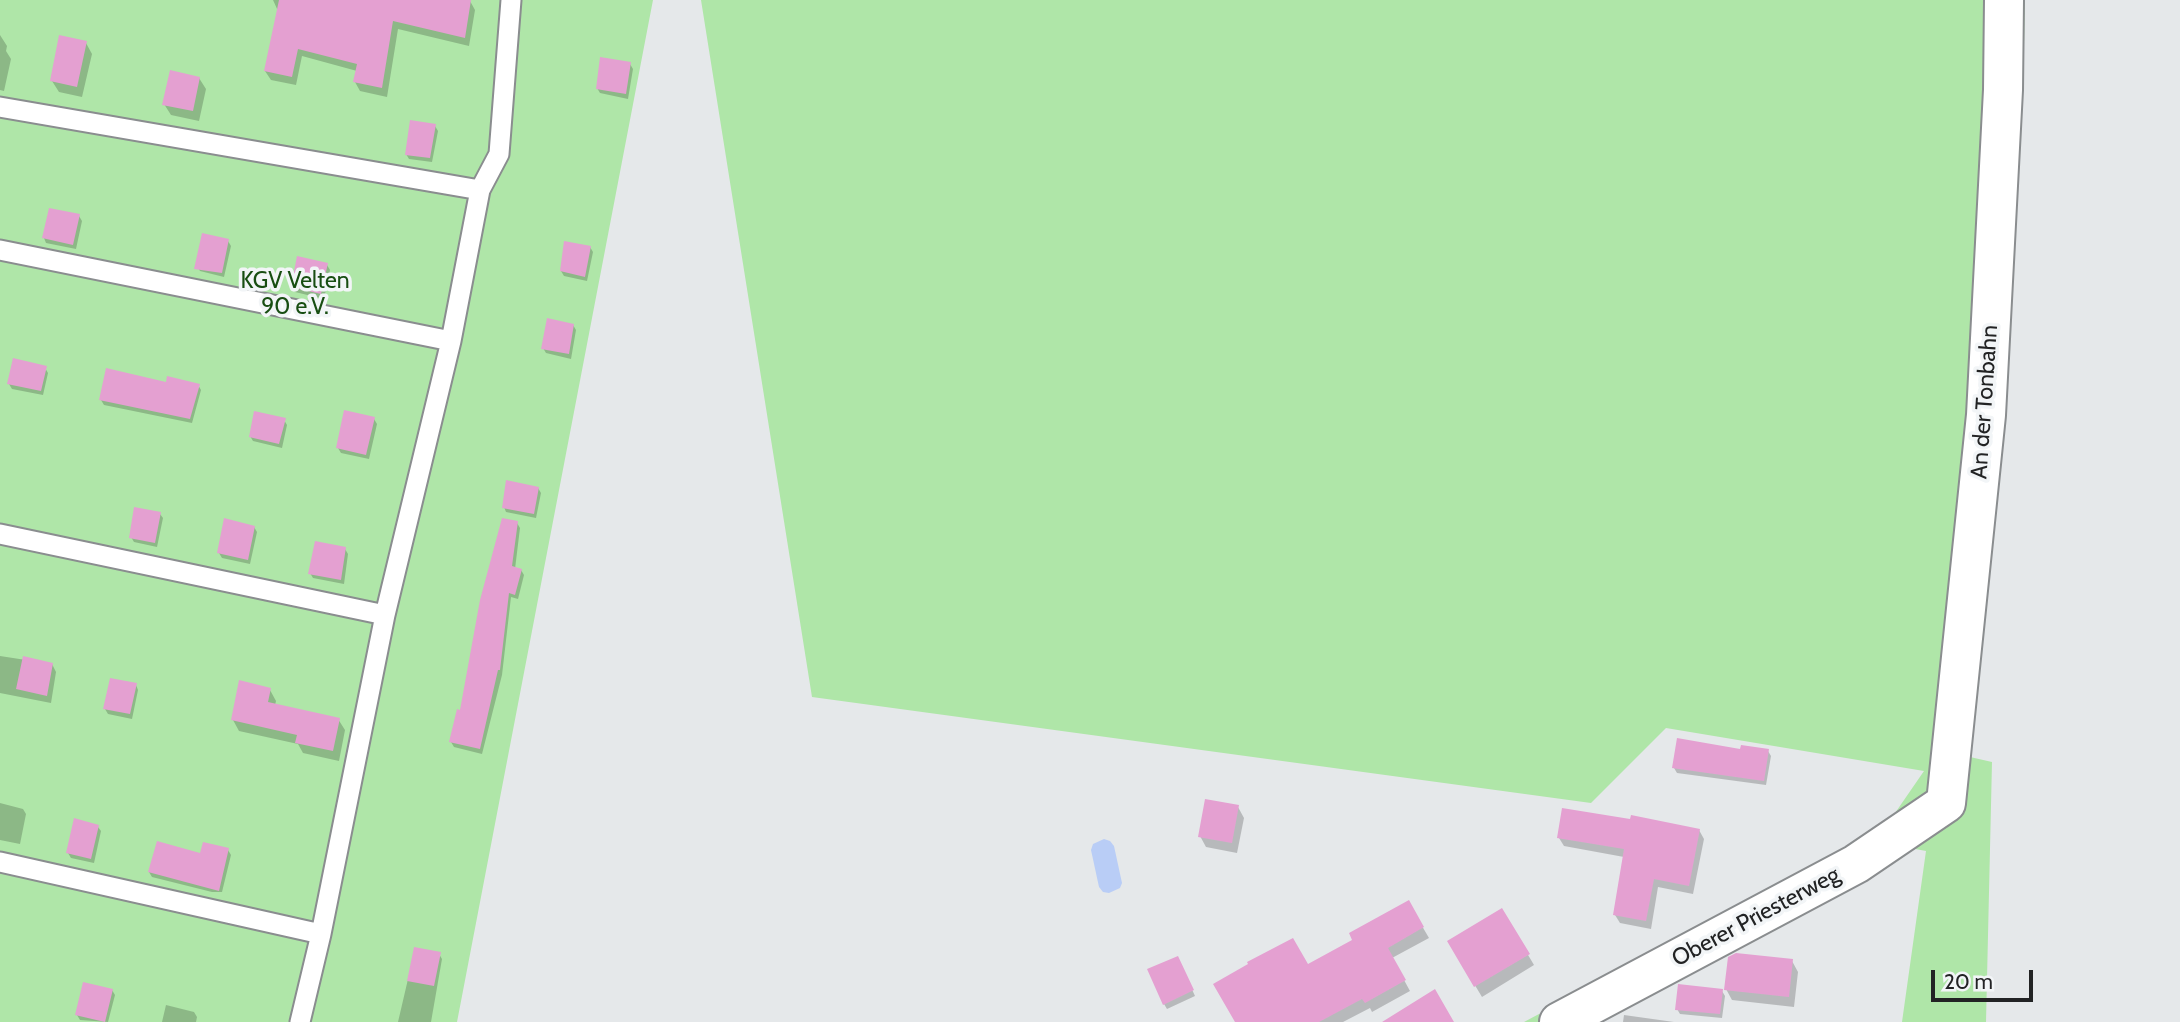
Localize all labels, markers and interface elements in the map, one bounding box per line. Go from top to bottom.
park label: KGV Velten 90 e.V. [240,267,350,321]
street label: An der Tonbahn [1966,324,2004,480]
street label: Oberer Priesterweg [1667,861,1845,973]
scale bar [1935,956,2036,1000]
text: 20 m [1944,969,1993,994]

